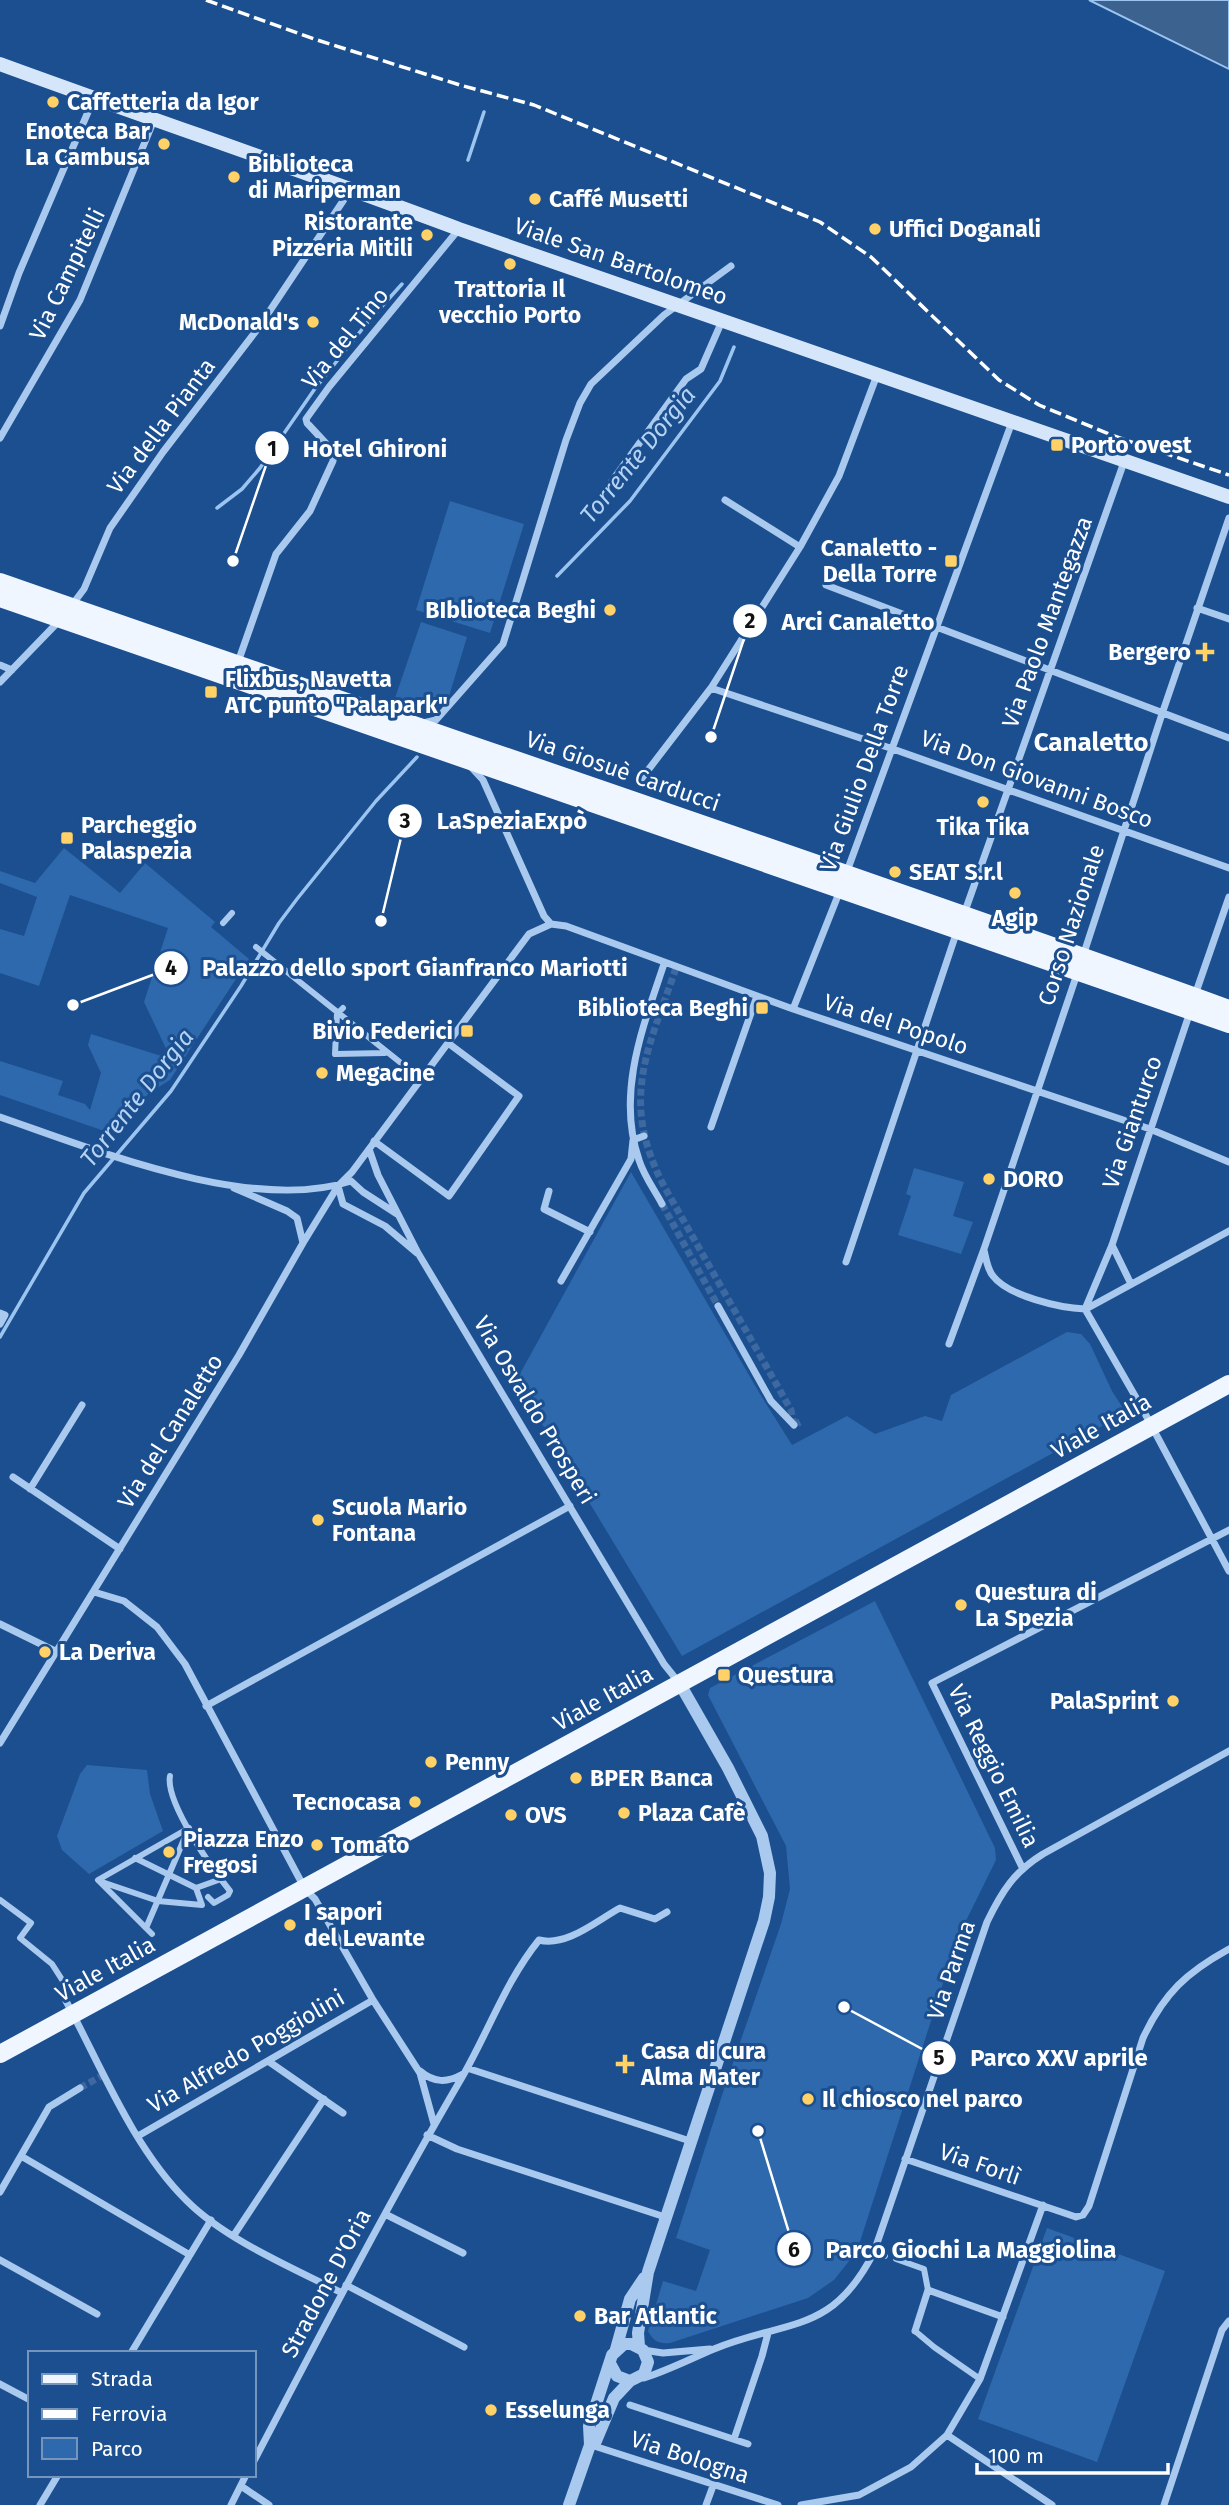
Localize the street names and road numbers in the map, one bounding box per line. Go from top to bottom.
street label: Via Campitelli [23,203,111,345]
street label: Viale San Bartolomeo [511,211,731,311]
street label: Via del Tino [296,282,394,394]
street label: Via della Pianta [101,353,221,499]
street label: Via Paolo Mantegazza [996,513,1098,731]
street label: Via Giulio Della Torre [814,661,914,875]
street label: Via Don Giovanni Bosco [917,724,1157,834]
street label: Via Giosuè Carducci [522,725,724,817]
street label: Corso Nazionale [1032,841,1110,1009]
street label: Via del Popolo [820,987,972,1061]
street label: Via Gianturco [1096,1052,1168,1192]
street label: Via Osvaldo Prosperi [468,1311,602,1509]
street label: Via del Canaletto [111,1349,229,1513]
street label: Viale Italia [1046,1387,1156,1465]
street label: Viale Italia [548,1659,658,1737]
street label: Via Reggio Emilia [942,1680,1046,1852]
street label: Via Parma [921,1916,981,2024]
street label: Viale Italia [50,1930,160,2008]
street label: Via Alfredo Poggiolini [143,1983,349,2119]
street label: Via Forlì [936,2137,1025,2191]
street label: Stradone D'Oria [275,2204,377,2362]
street label: Via Bologna [627,2425,753,2489]

